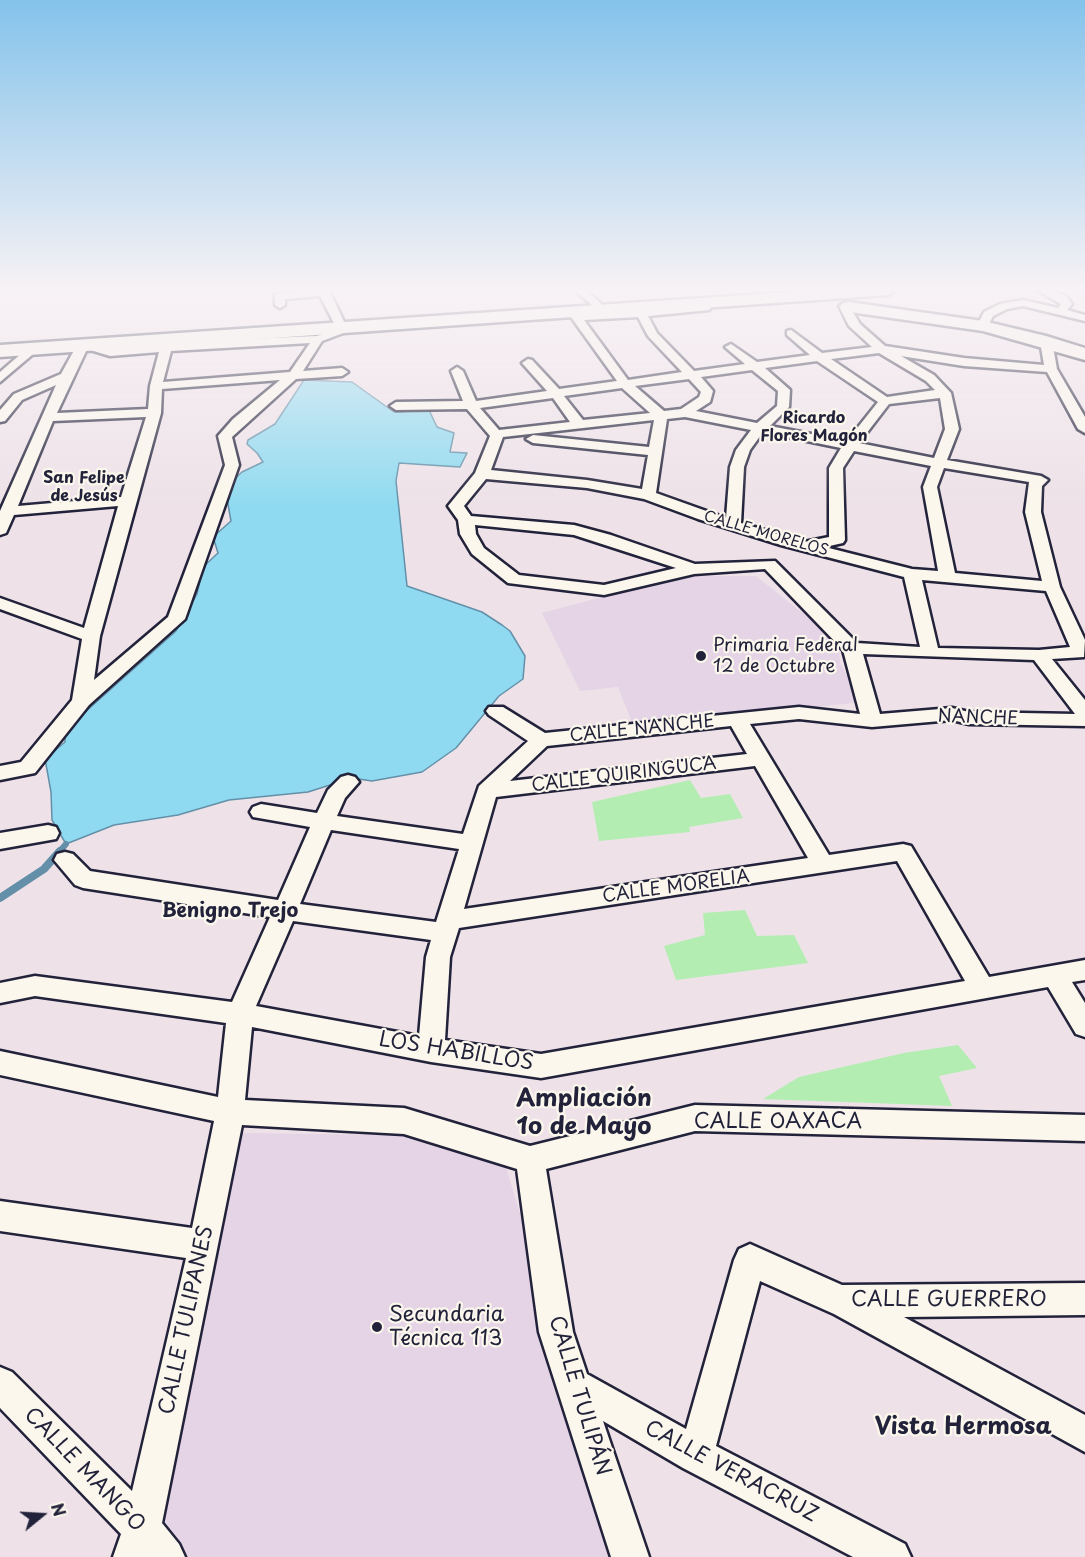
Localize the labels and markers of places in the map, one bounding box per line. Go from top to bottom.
place label: Primaria Federal 12 de Octubre [713,635,858,678]
marker: Primaria Federal 12 de Octubre [694,649,708,663]
place label: Secundaria Técnica 113 [389,1302,504,1352]
marker: Secundaria Técnica 113 [370,1320,384,1334]

